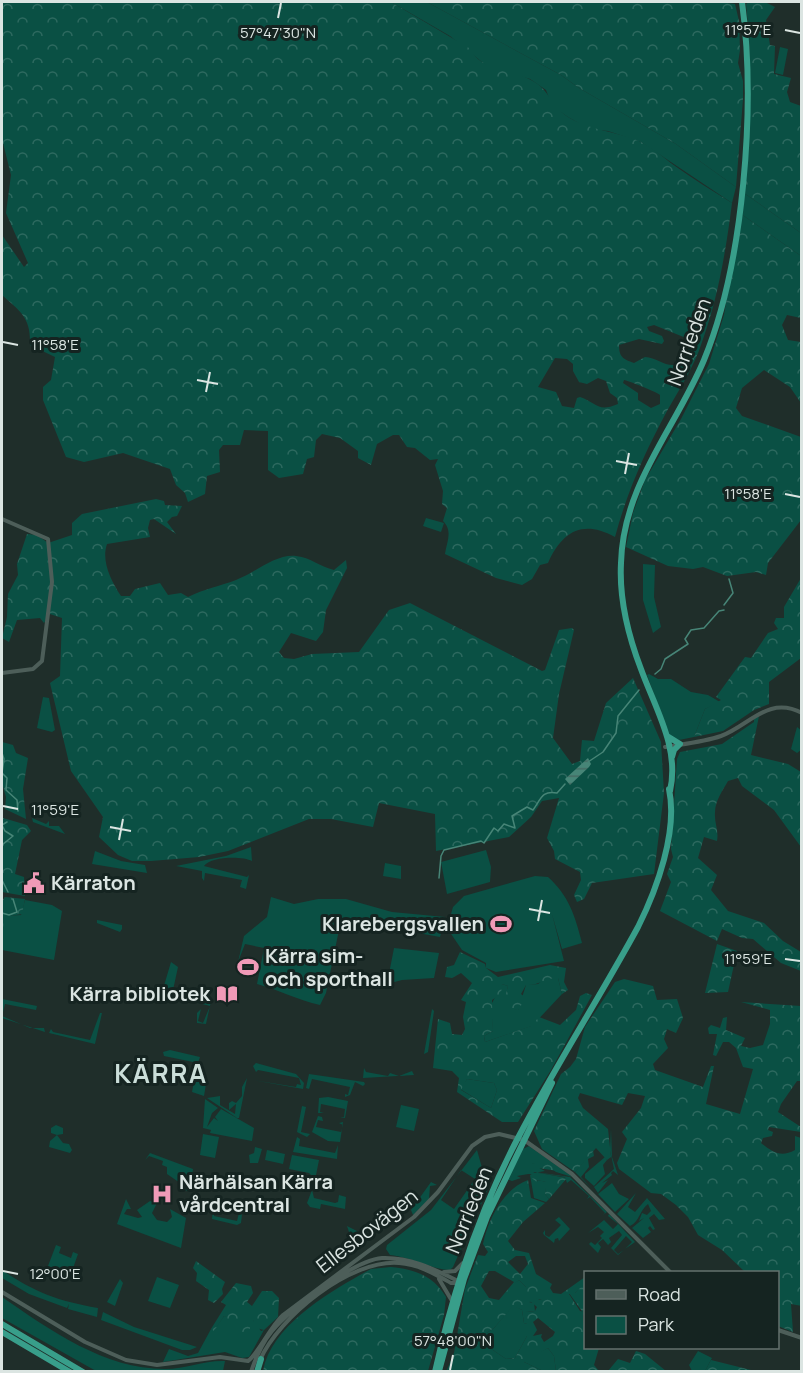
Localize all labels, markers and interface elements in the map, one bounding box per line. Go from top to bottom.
text: 11°57'E [725,19,771,40]
text: 57°47'30"N [240,22,316,43]
street label: Norrleden [660,294,717,389]
text: 11°58'E [31,334,79,355]
text: 11°58'E [724,483,772,504]
text: 11°59'E [31,799,79,820]
place label: Kärraton [51,869,136,896]
public building icon: Kärraton [22,871,46,895]
place label: Klarebergsvallen [322,910,484,937]
sports icon: Klarebergsvallen [489,912,513,936]
place label: Kärra sim- och sporthall [265,942,393,992]
text: 11°59'E [724,948,772,969]
sports icon: Kärra sim- och sporthall [236,955,260,979]
place label: Kärra bibliotek [70,980,211,1007]
library icon: Kärra bibliotek [215,982,239,1006]
district label: KÄRRA [114,1055,208,1091]
street label: Norrleden [439,1162,498,1257]
place label: Närhälsan Kärra vårdcentral [179,1168,333,1218]
hospital icon: Närhälsan Kärra vårdcentral [150,1182,174,1206]
street label: Ellesbovägen [310,1182,423,1279]
text: 12°00'E [29,1263,81,1284]
legend [584,1271,779,1349]
text: Road [638,1282,681,1306]
text: Park [638,1312,675,1336]
text: 57°48'00"N [414,1330,492,1351]

